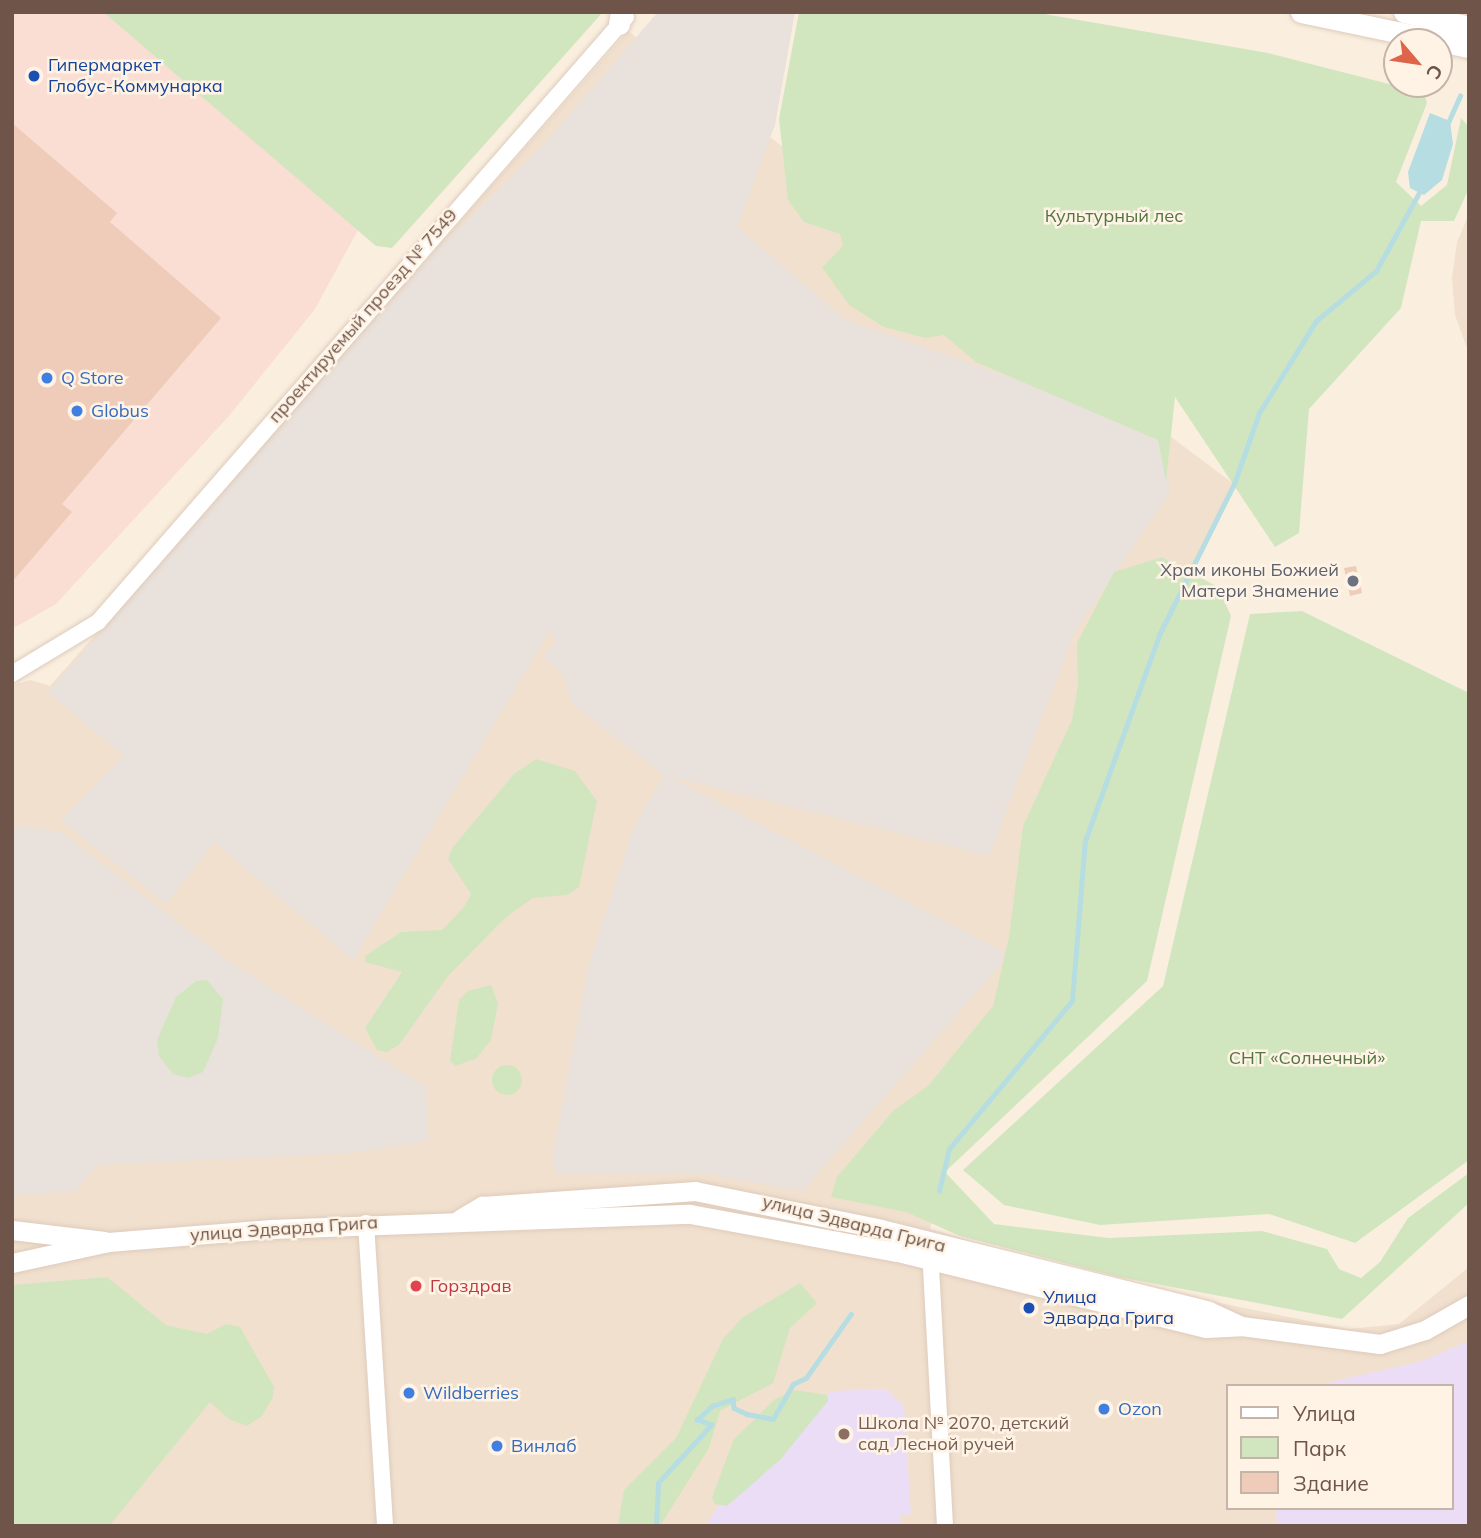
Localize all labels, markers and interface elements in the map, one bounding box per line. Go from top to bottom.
north arrow [1383,28,1453,98]
place label: Гипермаркет Глобус-Коммунарка [48,55,223,98]
text: С [1421,61,1448,84]
marker: Гипермаркет Глобус-Коммунарка [26,68,42,84]
street label: проектируемый проезд № 7549 [264,205,462,427]
park label: Культурный лес [1045,205,1183,227]
place label: Q Store [61,367,123,389]
marker: Q Store [39,370,55,386]
place label: Globus [91,400,149,422]
marker: Globus [69,403,85,419]
place label: Храм иконы Божией Матери Знамение [1160,560,1339,602]
marker: Храм иконы Божией Матери Знамение [1345,573,1361,589]
park label: СНТ «Солнечный» [1229,1047,1385,1069]
street label: улица Эдварда Грига [760,1191,948,1257]
street label: улица Эдварда Грига [189,1212,379,1246]
place label: Горздрав [430,1275,512,1297]
marker: Горздрав [408,1278,424,1294]
place label: Улица Эдварда Грига [1043,1287,1174,1330]
marker: Улица Эдварда Грига [1021,1300,1037,1316]
place label: Wildberries [423,1382,519,1404]
legend [1226,1384,1453,1510]
marker: Wildberries [401,1385,417,1401]
place label: Ozon [1118,1398,1162,1420]
text: Улица [1293,1400,1356,1426]
marker: Ozon [1096,1401,1112,1417]
place label: Школа № 2070, детский сад Лесной ручей [858,1413,1069,1456]
marker: Школа № 2070, детский сад Лесной ручей [836,1426,852,1442]
place label: Винлаб [511,1435,577,1457]
text: Парк [1293,1435,1346,1461]
marker: Винлаб [489,1438,505,1454]
text: Здание [1293,1470,1369,1496]

